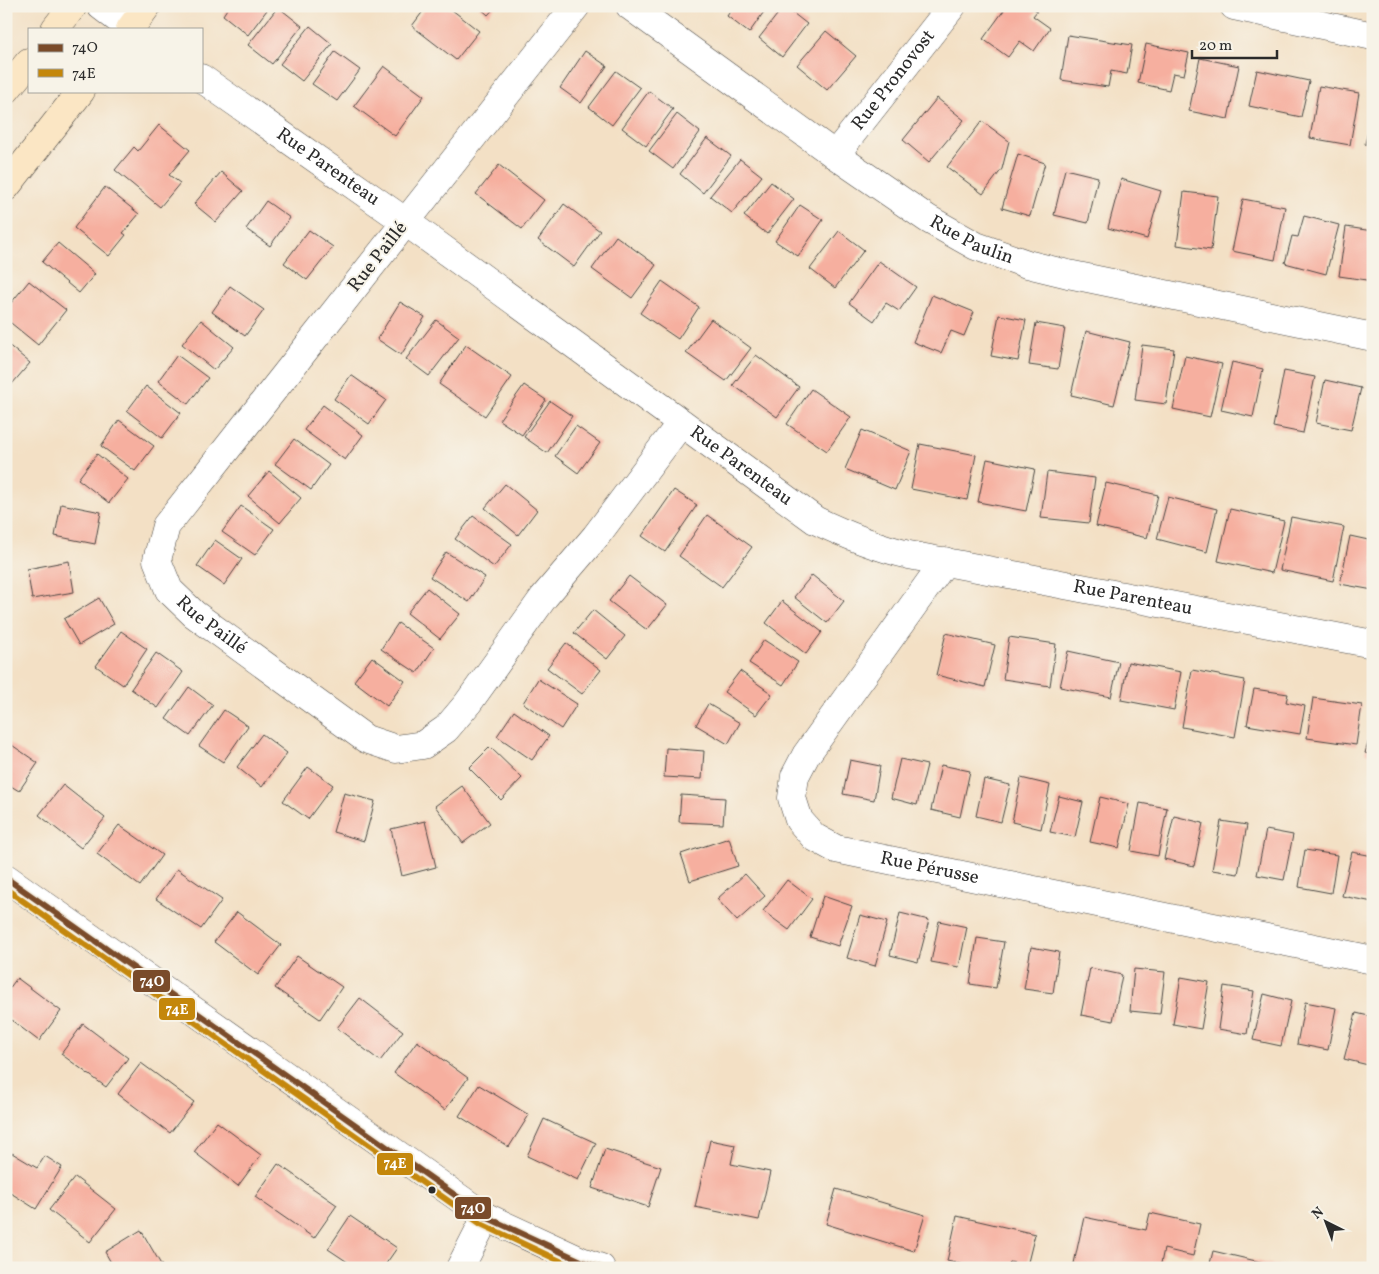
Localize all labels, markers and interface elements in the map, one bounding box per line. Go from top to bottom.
street label: Rue Pronovost [846,24,942,136]
legend [28,28,202,92]
scale bar [1192,28,1276,60]
text: 20 m [1199,36,1232,57]
text: 74O [72,38,98,59]
text: 74E [72,64,96,85]
street label: Rue Parenteau [271,122,385,213]
street label: Rue Paulin [925,209,1017,271]
street label: Rue Paillé [342,216,414,298]
street label: Rue Parenteau [684,420,798,512]
street label: Rue Parenteau [1071,574,1195,622]
street label: Rue Paillé [170,590,252,661]
street label: Rue Pérusse [878,845,981,891]
line badge: 74O [132,969,171,993]
text: 74O [140,973,164,992]
line badge: 74E [158,997,196,1021]
text: 74E [166,1001,189,1020]
line badge: 74E [376,1152,414,1176]
text: 74E [384,1155,407,1174]
unlabelled marker [427,1185,437,1195]
line badge: 74O [454,1196,492,1220]
north arrow [1302,1196,1352,1246]
text: 74O [461,1200,485,1219]
text: N [1308,1203,1328,1224]

